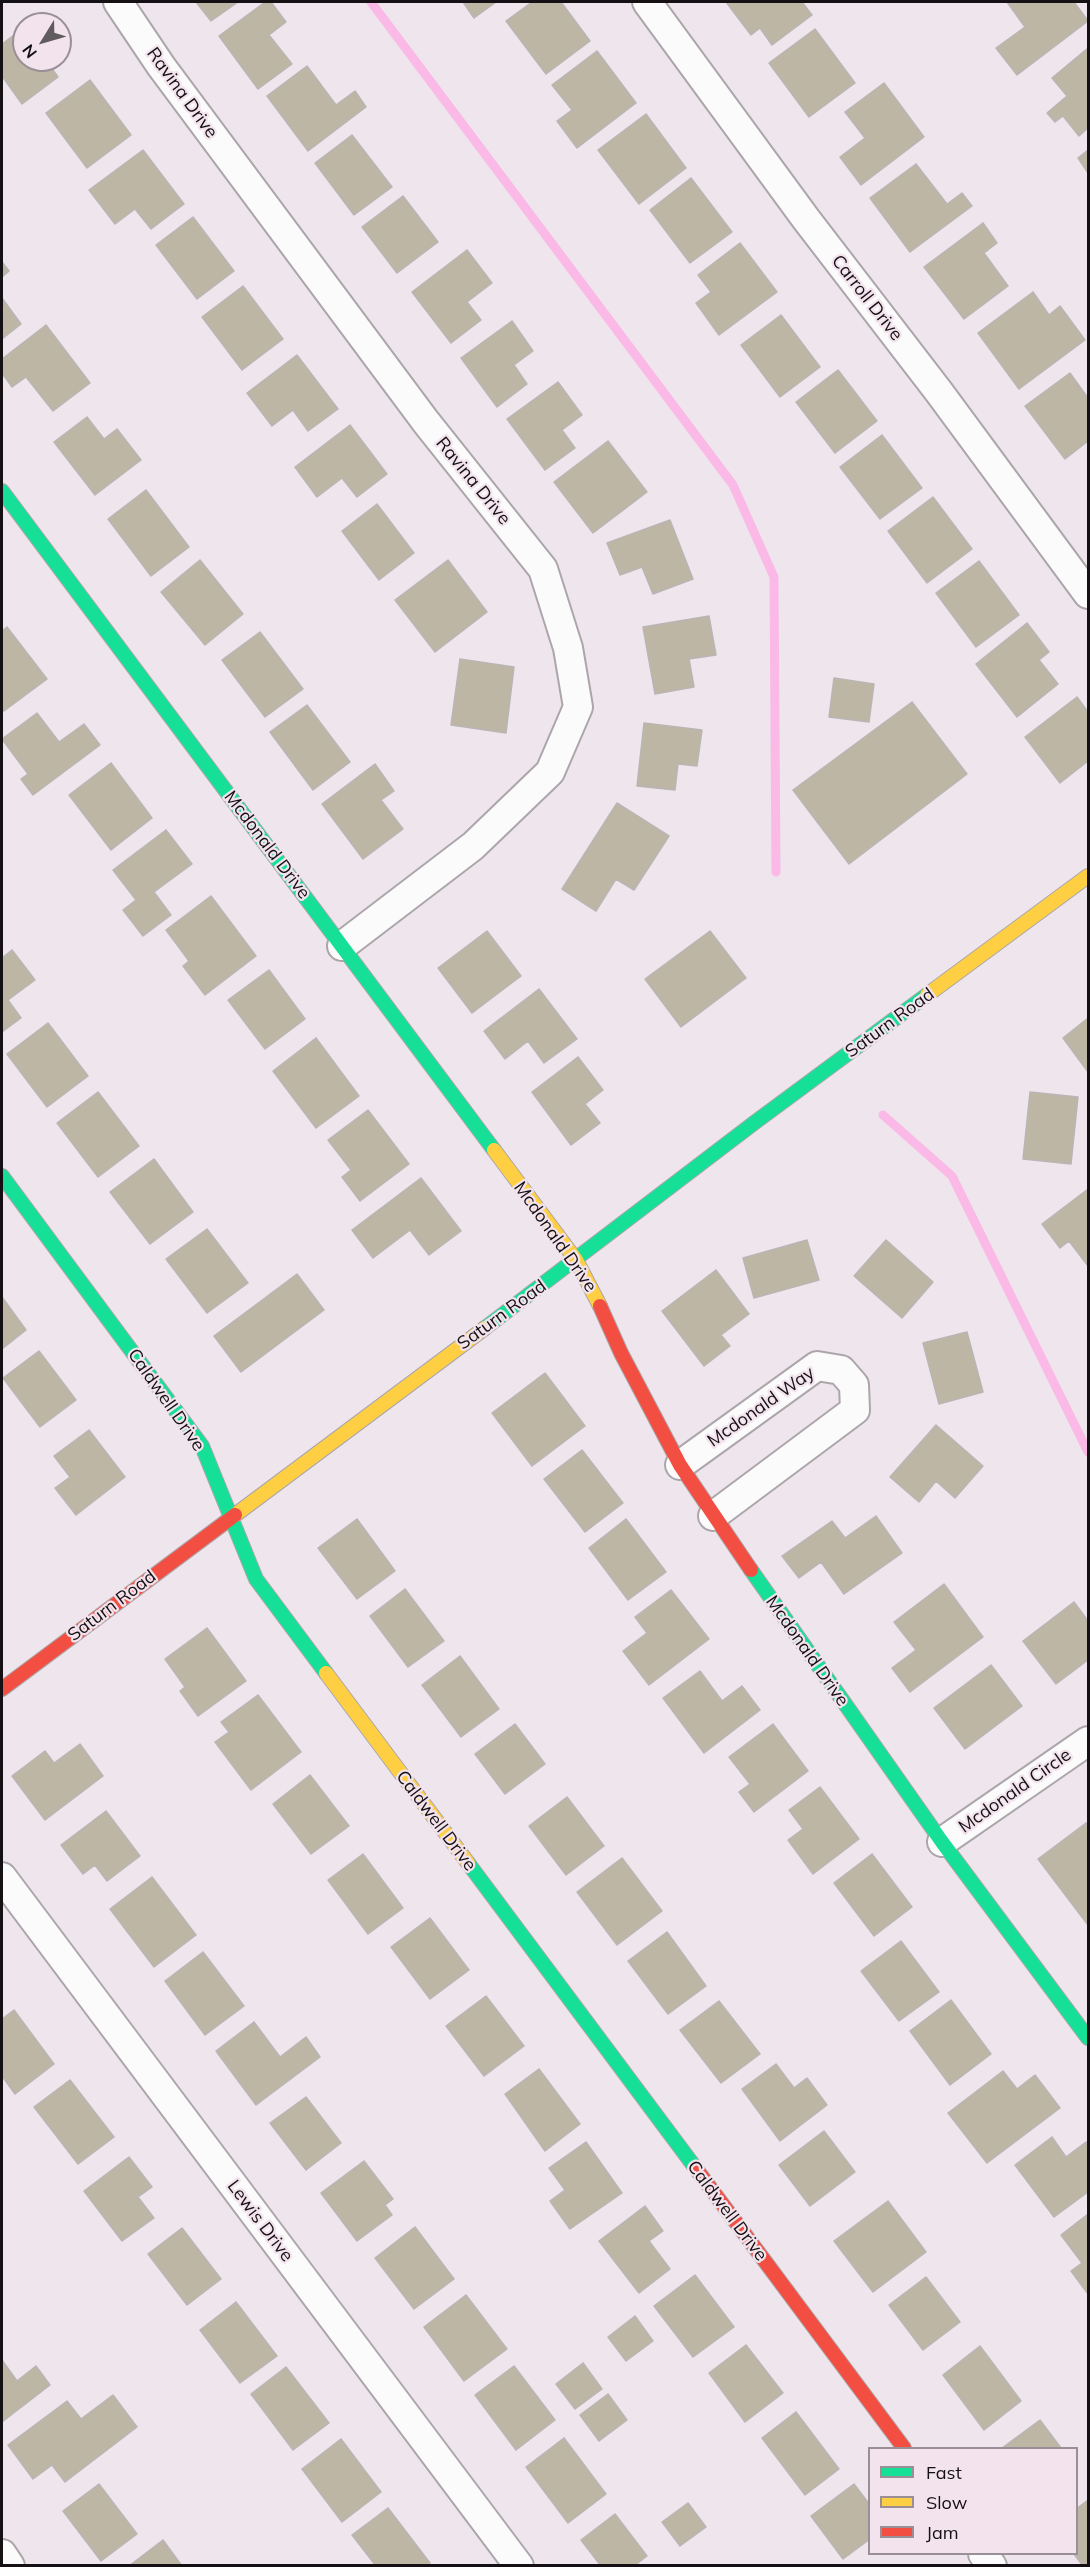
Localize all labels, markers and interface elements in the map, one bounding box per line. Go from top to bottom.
north arrow [12,12,72,72]
text: N [18,41,41,62]
street label: Ravina Drive [142,44,222,142]
street label: Carroll Drive [827,251,907,345]
street label: Ravina Drive [431,433,515,529]
street label: Mcdonald Drive [219,787,315,903]
street label: Saturn Road [841,984,939,1062]
street label: Mcdonald Drive [509,1178,601,1296]
street label: Saturn Road [453,1276,551,1354]
street label: Caldwell Drive [123,1345,209,1455]
street label: Mcdonald Way [703,1362,819,1452]
street label: Saturn Road [64,1566,160,1646]
street label: Mcdonald Drive [761,1592,853,1710]
street label: Mcdonald Circle [955,1744,1075,1838]
street label: Caldwell Drive [391,1767,481,1875]
street label: Caldwell Drive [682,2157,772,2265]
street label: Lewis Drive [222,2176,298,2266]
legend [868,2447,1078,2555]
text: Fast [926,2461,962,2484]
text: Slow [926,2491,967,2514]
text: Jam [926,2521,959,2544]

